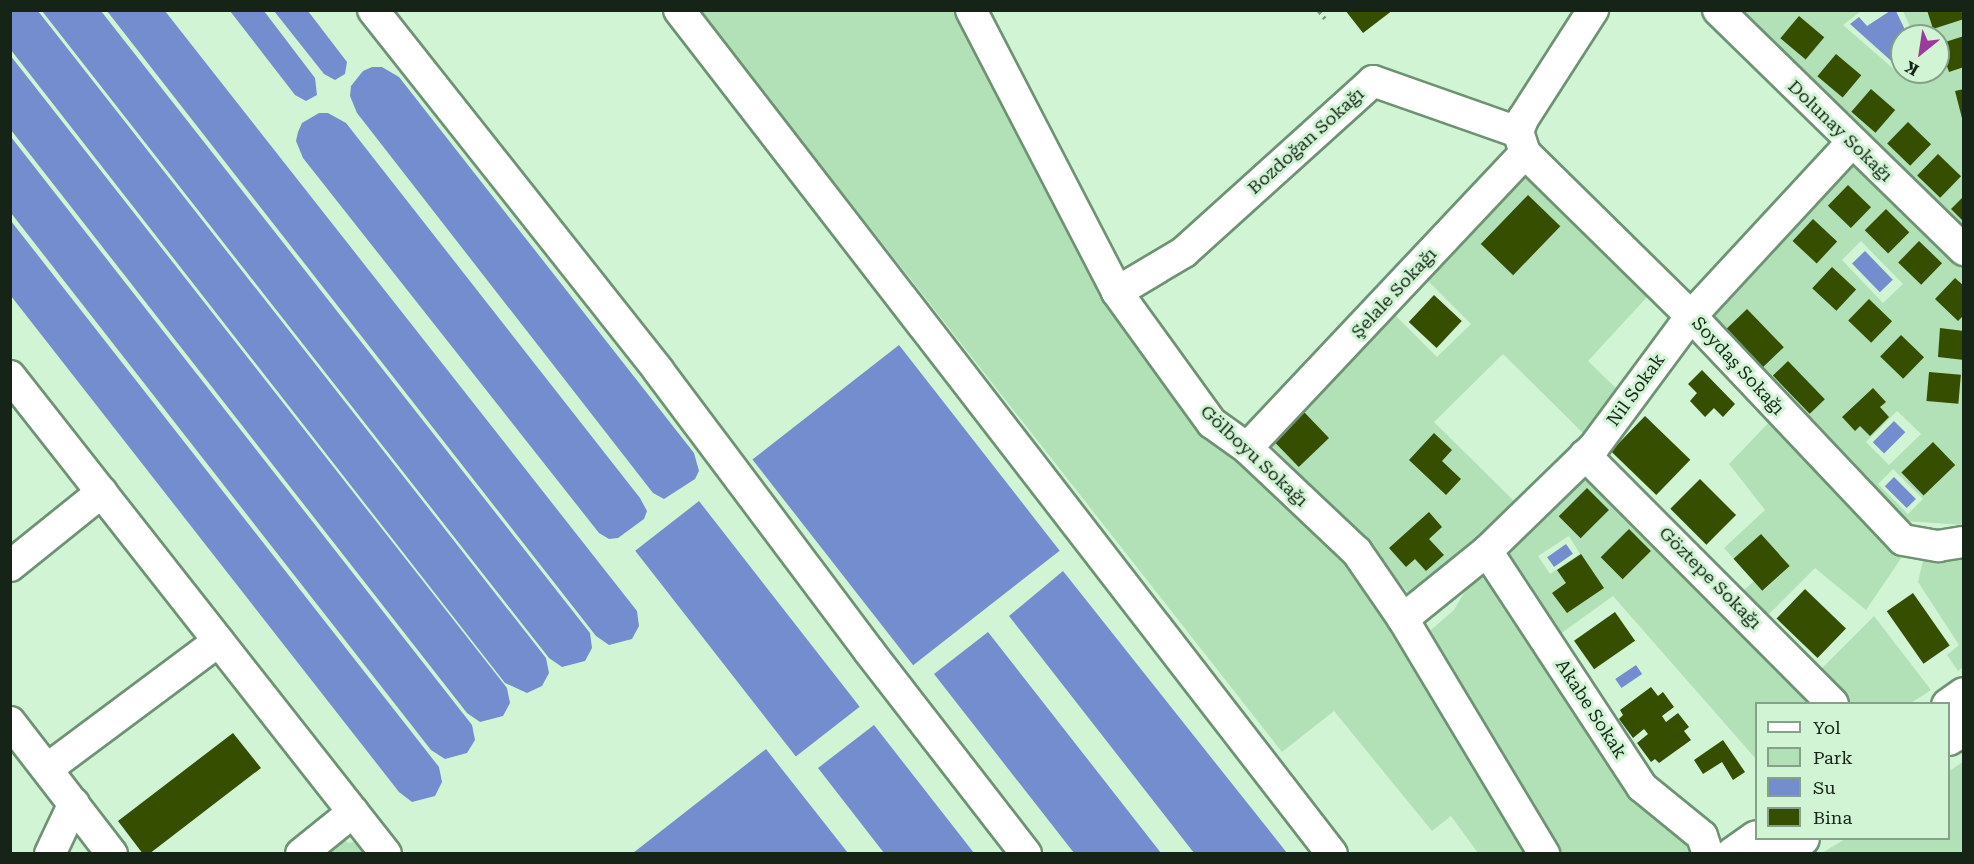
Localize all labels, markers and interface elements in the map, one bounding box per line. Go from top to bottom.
north arrow [1890,24,1950,84]
text: K [1902,57,1922,80]
street label: Dolunay Sokağı [1783,76,1897,186]
street label: Bozdoğan Sokağı [1243,83,1369,199]
street label: Şelale Sokağı [1347,243,1441,343]
street label: Soydaş Sokağı [1687,313,1789,419]
street label: Nil Sokak [1602,349,1670,431]
street label: Gölboyu Sokağı [1196,401,1312,511]
street label: Göztepe Sokağı [1654,522,1766,634]
street label: Akabe Sokak [1551,655,1631,763]
legend [1755,702,1950,840]
text: Yol [1813,717,1841,738]
text: Park [1813,747,1853,768]
text: Su [1813,777,1835,798]
text: Bina [1813,807,1852,828]

